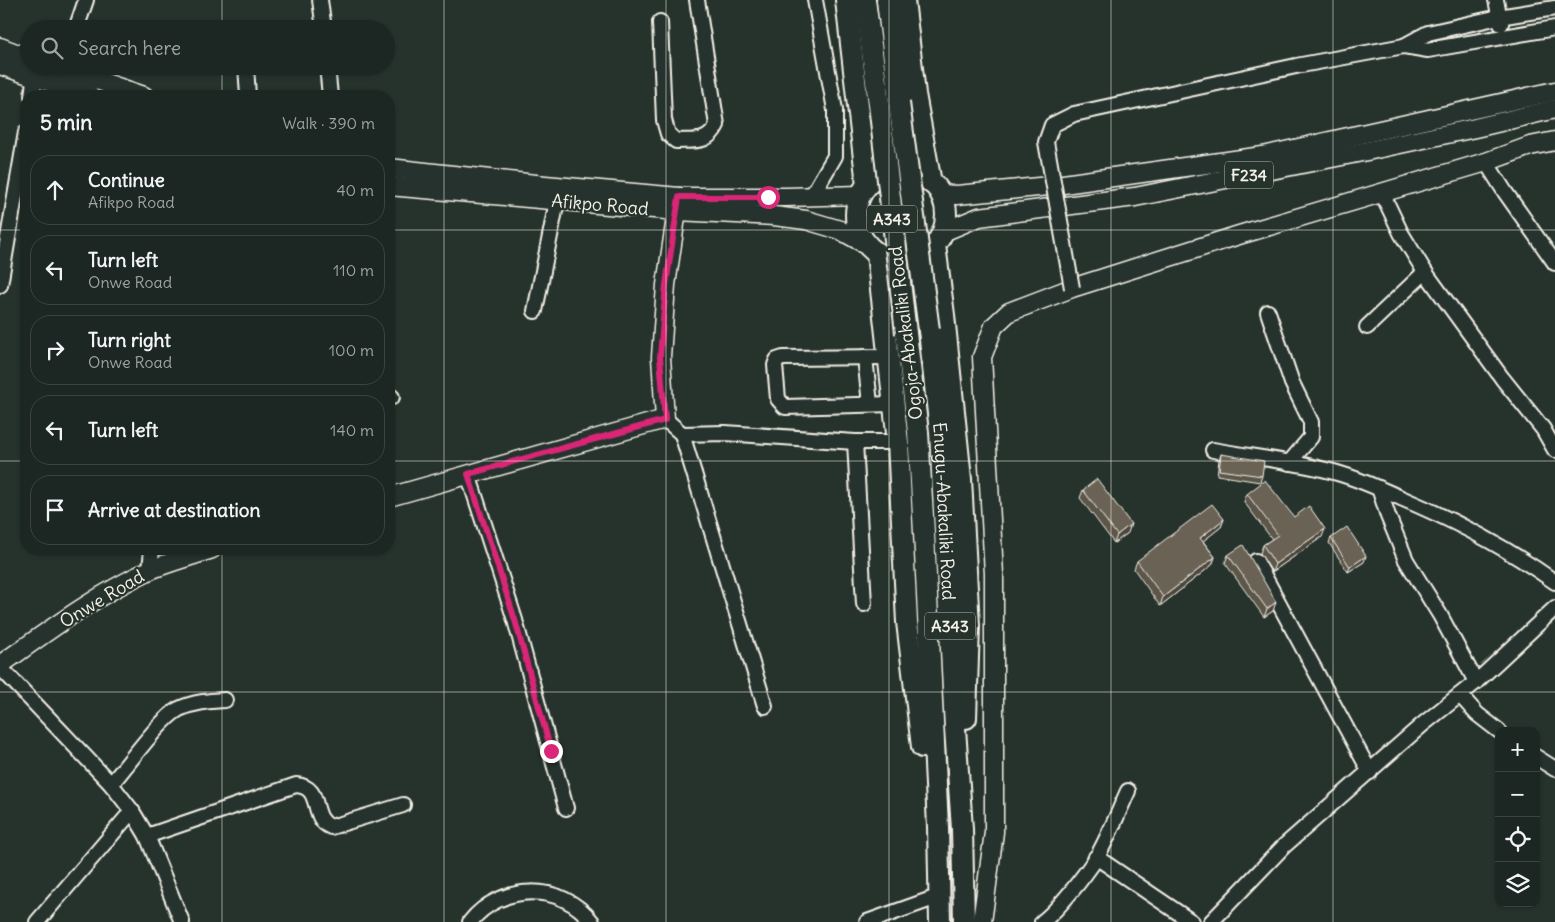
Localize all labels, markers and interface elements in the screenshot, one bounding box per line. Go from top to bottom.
search box [20,20,395,75]
icon: search [38,34,66,62]
text: Search here [78,36,181,60]
text: 5 min [40,109,92,136]
text: Walk · 390 m [282,113,375,133]
road number: F234 [1225,162,1273,188]
text: Continue [88,168,165,192]
icon: ahead [41,176,69,204]
text: 40 m [336,180,374,200]
route start [757,186,780,209]
street label: Afikpo Road [551,189,650,220]
text: Afikpo Road [88,192,175,212]
road number: A343 [867,205,917,232]
street label: Ogoja-Abakaliki Road [883,245,928,421]
text: Turn left [88,248,158,272]
icon: left [41,256,69,284]
text: 110 m [333,260,374,280]
text: Onwe Road [88,272,172,292]
text: Turn right [88,328,171,352]
icon: right [41,336,69,364]
text: 100 m [329,340,374,360]
text: Onwe Road [88,352,172,372]
icon: left [41,416,69,444]
text: Turn left [88,418,158,442]
text: 140 m [330,420,374,440]
street label: Enugu-Abakaliki Road [928,421,961,601]
icon: arrive [41,496,69,524]
text: Arrive at destination [88,498,261,522]
street label: Onwe Road [55,564,149,633]
road number: A343 [925,612,975,640]
map controls [1495,727,1540,907]
button: + [1495,727,1540,772]
route end [540,740,563,763]
button: − [1495,772,1540,817]
button: locate [1495,817,1540,862]
button: layers [1495,862,1540,907]

